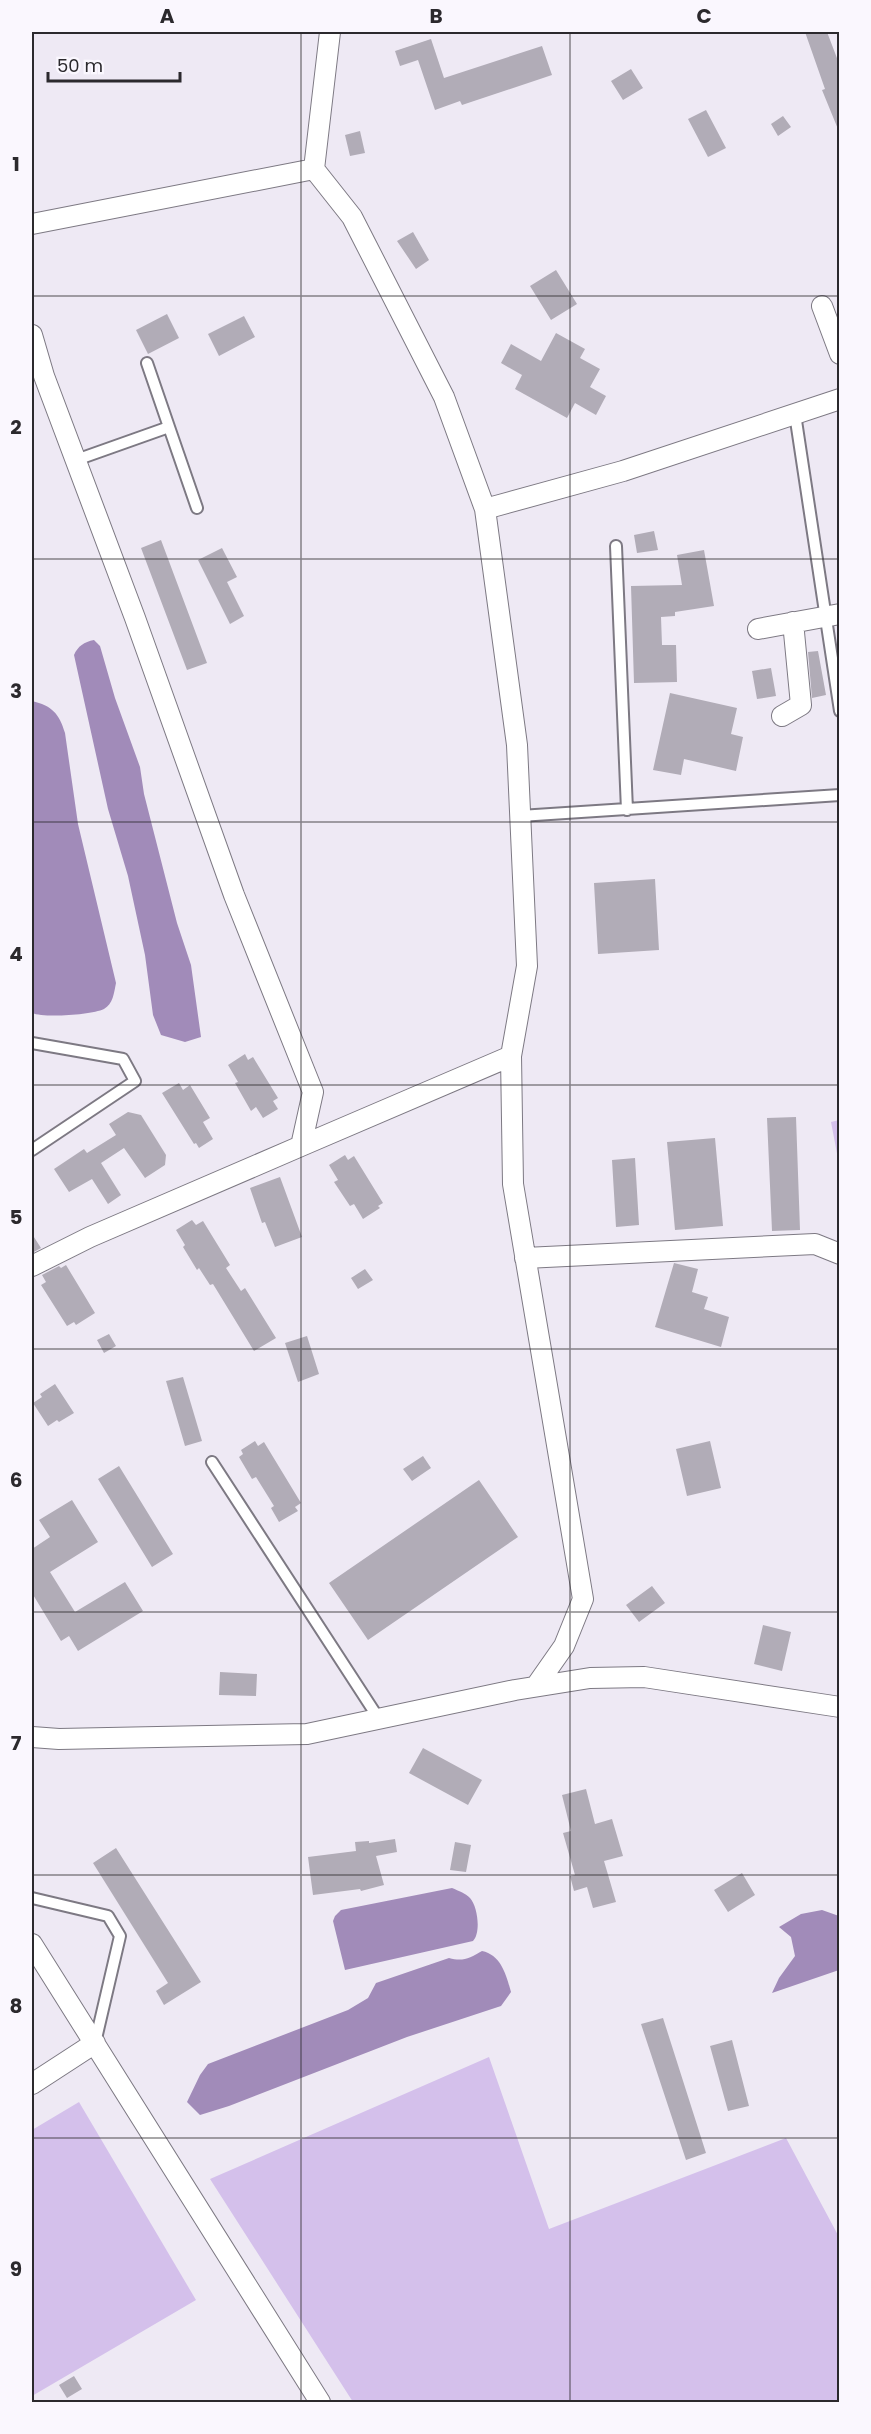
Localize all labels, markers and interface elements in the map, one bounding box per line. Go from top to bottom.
text: A [160,2,175,30]
text: B [429,2,443,30]
text: C [696,2,712,30]
scale bar [48,45,180,83]
text: 50 m [57,53,103,78]
text: 1 [12,150,20,178]
text: 2 [10,413,22,441]
text: 3 [10,677,22,705]
text: 4 [9,940,23,968]
text: 5 [10,1203,23,1231]
text: 6 [10,1466,22,1494]
text: 7 [11,1729,22,1757]
text: 8 [10,1992,22,2020]
text: 9 [10,2255,22,2283]

